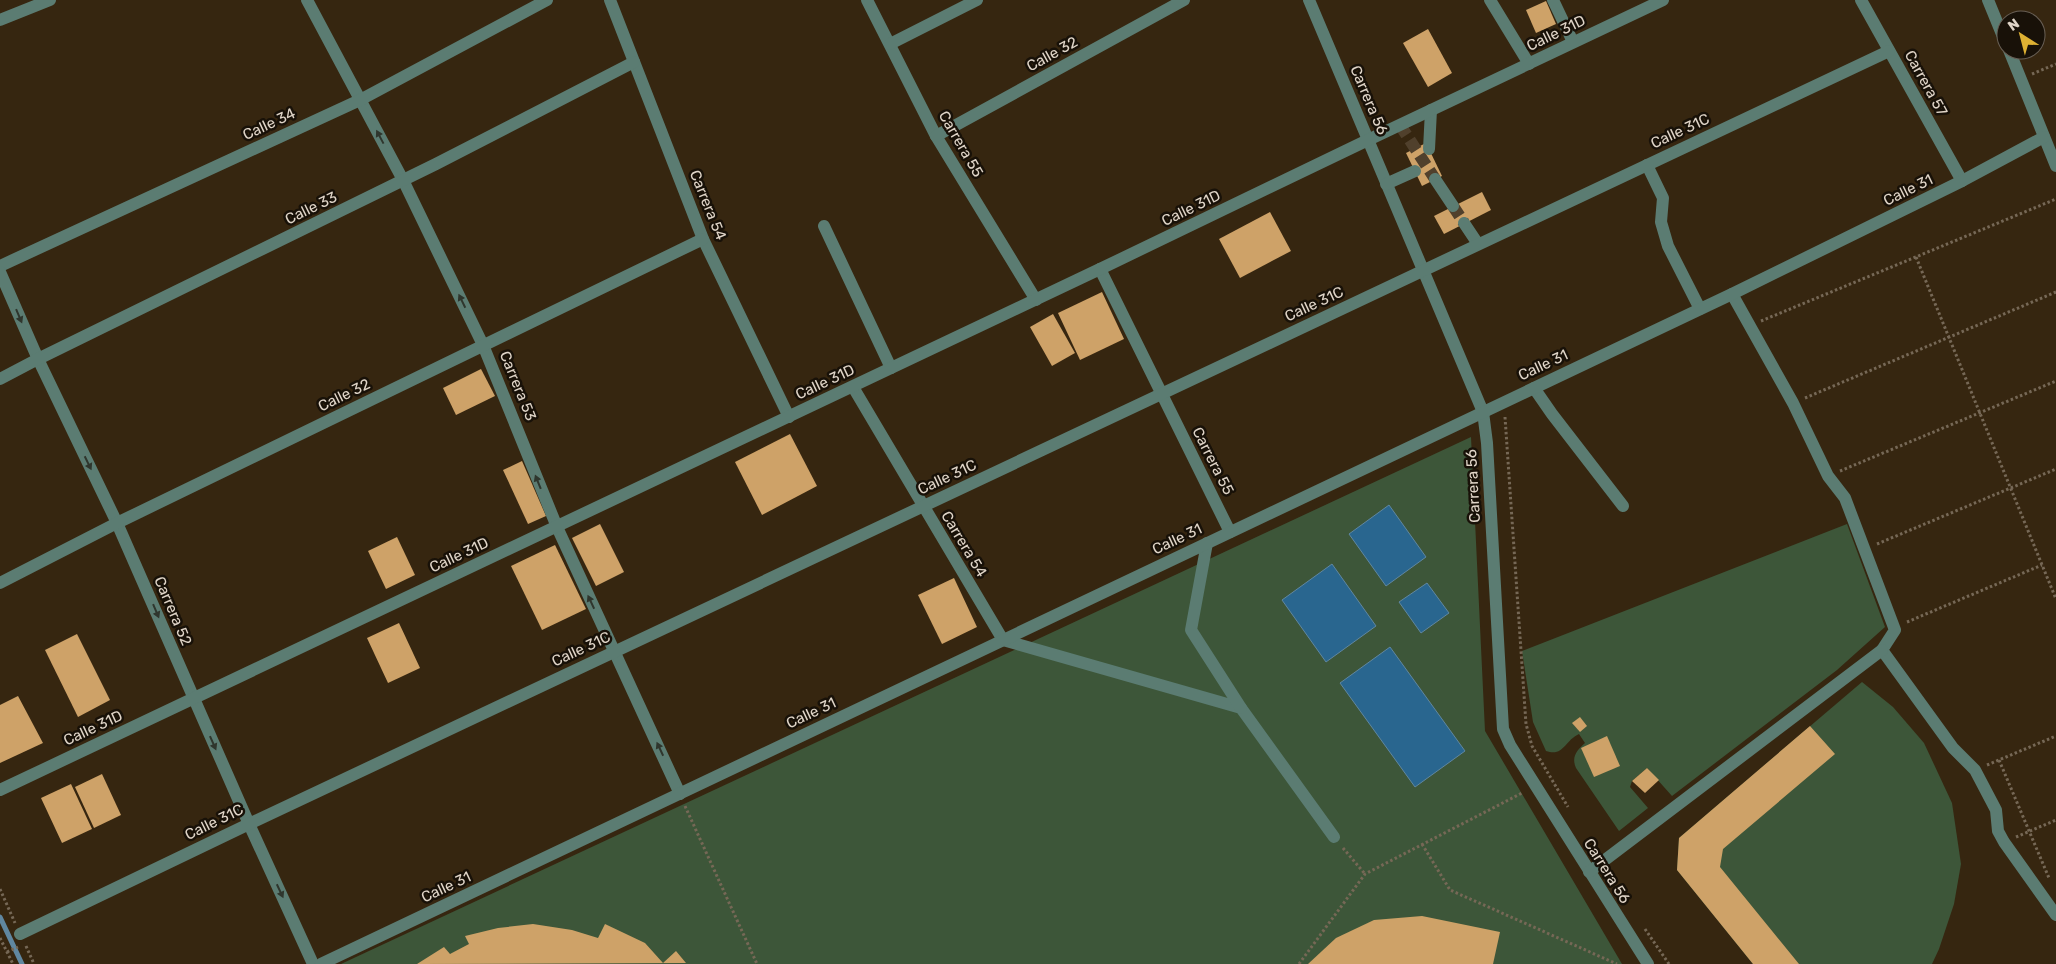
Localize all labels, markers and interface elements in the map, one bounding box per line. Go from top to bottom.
north arrow [1996,10,2046,60]
street label: Calle 31D [1524,11,1588,55]
text: N [2005,15,2023,35]
street label: Calle 32 [1023,33,1081,75]
street label: Carrera 57 [1901,47,1951,119]
street label: Carrera 56 [1346,63,1392,137]
street label: Calle 34 [240,104,298,144]
street label: Carrera 55 [935,108,987,180]
street label: Calle 31C [1648,110,1712,152]
one-way arrow [376,130,384,145]
street label: Carrera 54 [686,167,730,243]
street label: Calle 31 [1880,170,1936,210]
street label: Calle 31D [1159,186,1223,230]
street label: Calle 33 [282,188,340,228]
street label: Calle 31C [1282,283,1346,325]
one-way arrow [458,294,466,308]
one-way arrow [16,309,24,323]
street label: Calle 31 [1515,346,1571,384]
street label: Carrera 53 [496,349,540,423]
street label: Calle 31D [793,361,857,403]
street label: Calle 32 [315,375,373,415]
street label: Carrera 55 [1188,424,1238,498]
street label: Carrera 56 [1462,449,1484,523]
one-way arrow [85,456,93,470]
street label: Calle 31C [915,456,979,498]
one-way arrow [534,474,542,489]
street label: Carrera 54 [937,508,991,580]
street label: Calle 31 [1149,520,1205,558]
street label: Calle 31D [427,534,491,576]
street label: Carrera 52 [150,574,196,648]
one-way arrow [587,595,595,609]
one-way arrow [152,604,160,618]
street label: Calle 31C [549,628,613,670]
street label: Calle 31 [783,694,839,732]
street label: Calle 31D [61,707,125,749]
one-way arrow [210,736,218,750]
one-way arrow [655,742,663,756]
street label: Calle 31C [182,800,246,844]
street label: Carrera 56 [1580,835,1634,907]
street label: Calle 31 [418,868,474,906]
one-way arrow [276,884,284,898]

